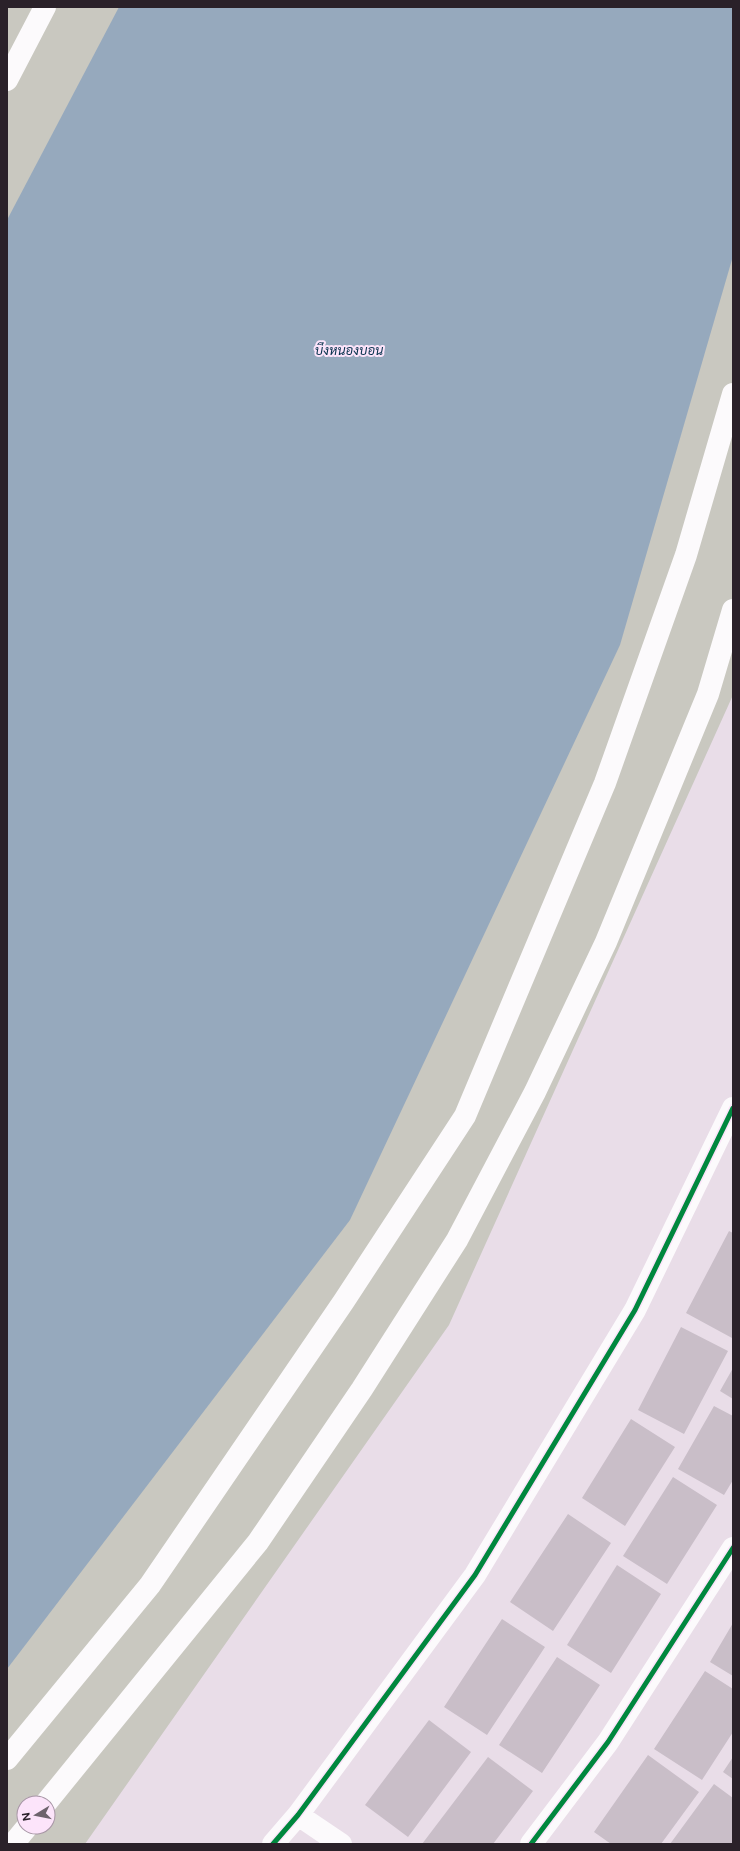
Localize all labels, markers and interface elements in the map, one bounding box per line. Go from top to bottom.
water label: บึงหนองบอน [315,342,384,358]
north arrow [16,1795,56,1835]
text: N [20,1811,34,1822]

